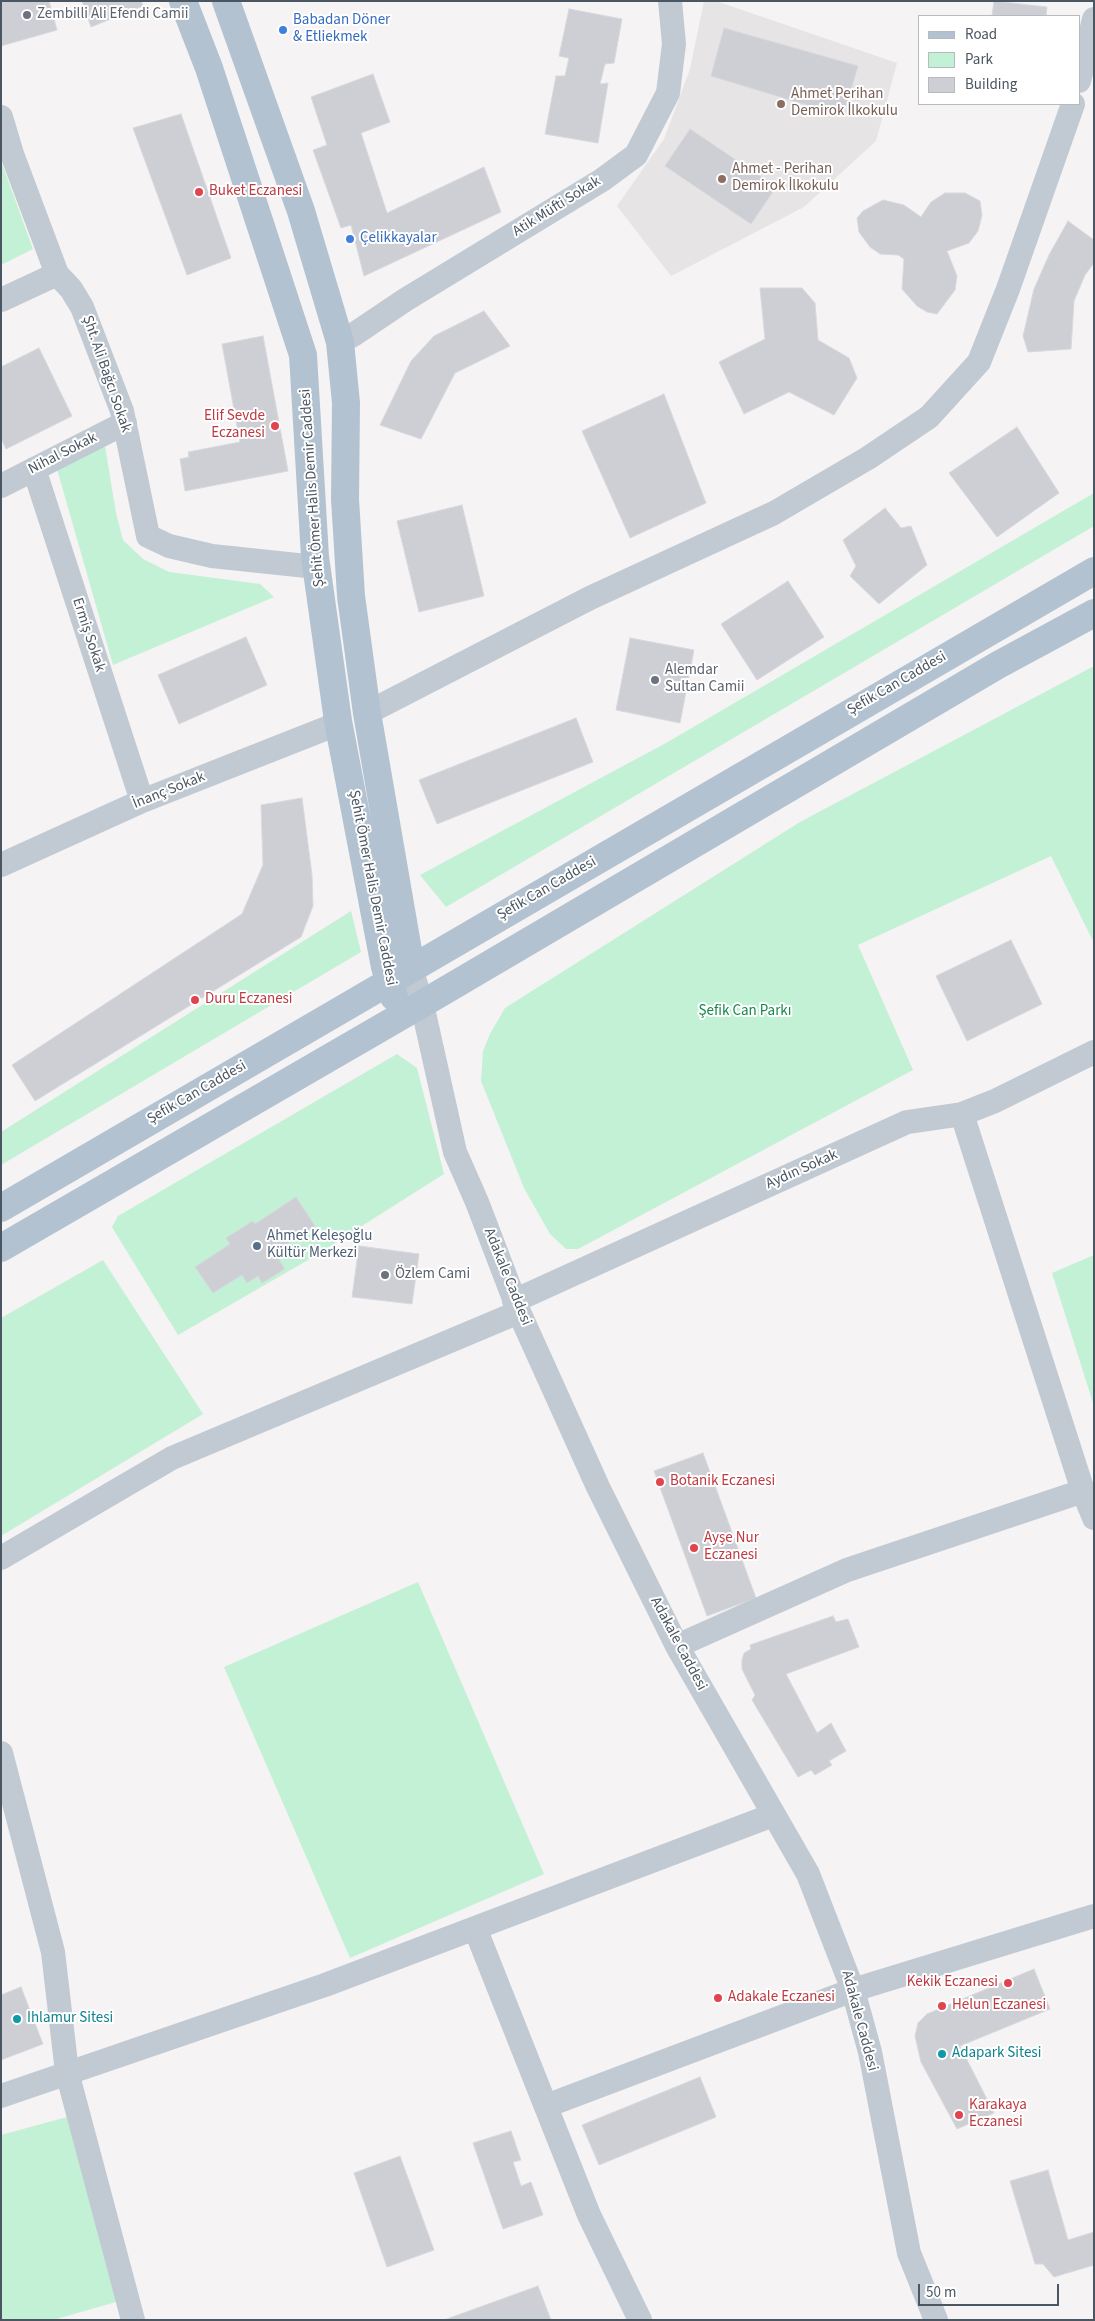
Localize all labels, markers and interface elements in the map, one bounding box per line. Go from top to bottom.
place label: Zembilli Ali Efendi Camii [37,6,188,24]
marker: Zembilli Ali Efendi Camii [21,9,33,21]
place label: Babadan Döner & Etliekmek [293,12,390,47]
legend [918,15,1080,105]
marker: Babadan Döner & Etliekmek [277,24,289,36]
text: Road [965,24,997,45]
text: Park [965,49,993,70]
text: Building [965,74,1017,95]
place label: Ahmet Perihan Demirok İlkokulu [791,86,898,121]
marker: Ahmet Perihan Demirok İlkokulu [775,98,787,110]
place label: Ahmet - Perihan Demirok İlkokulu [732,161,839,196]
street label: Atik Müfti Sokak [510,173,604,241]
marker: Ahmet - Perihan Demirok İlkokulu [716,173,728,185]
place label: Buket Eczanesi [209,183,302,201]
marker: Buket Eczanesi [193,186,205,198]
place label: Çelikkayalar [360,230,437,248]
marker: Çelikkayalar [344,233,356,245]
street label: Şht. Ali Bağcı Sokak [78,313,134,435]
street label: Şehit Ömer Halis Demir Caddesi [297,388,329,588]
place label: Elif Sevde Eczanesi [204,408,265,443]
marker: Elif Sevde Eczanesi [269,420,281,432]
street label: Nihal Sokak [26,429,100,479]
street label: Ermiş Sokak [68,596,108,674]
street label: Şefik Can Caddesi [844,648,950,720]
place label: Alemdar Sultan Camii [665,662,744,697]
marker: Alemdar Sultan Camii [649,674,661,686]
street label: İnanç Sokak [130,768,208,814]
street label: Şehit Ömer Halis Demir Caddesi [344,789,400,987]
street label: Şefik Can Caddesi [494,853,600,925]
place label: Duru Eczanesi [205,991,293,1009]
marker: Duru Eczanesi [189,994,201,1006]
park label: Şefik Can Parkı [699,1003,791,1021]
street label: Şefik Can Caddesi [144,1057,250,1129]
street label: Aydın Sokak [763,1146,841,1194]
street label: Adakale Caddesi [479,1226,535,1328]
place label: Ahmet Keleşoğlu Kültür Merkezi [267,1228,372,1263]
marker: Ahmet Keleşoğlu Kültür Merkezi [251,1240,263,1252]
place label: Özlem Cami [395,1266,470,1284]
marker: Özlem Cami [379,1269,391,1281]
place label: Botanik Eczanesi [670,1473,775,1491]
marker: Botanik Eczanesi [654,1476,666,1488]
place label: Ayşe Nur Eczanesi [704,1530,759,1565]
marker: Ayşe Nur Eczanesi [688,1542,700,1554]
street label: Adakale Caddesi [646,1594,710,1694]
street label: Adakale Caddesi [837,1969,881,2073]
place label: Kekik Eczanesi [907,1974,998,1992]
marker: Kekik Eczanesi [1002,1977,1014,1989]
place label: Adakale Eczanesi [728,1989,835,2007]
marker: Adakale Eczanesi [712,1992,724,2004]
place label: Helun Eczanesi [952,1997,1046,2015]
marker: Helun Eczanesi [936,2000,948,2012]
place label: Ihlamur Sitesi [27,2010,113,2028]
marker: Ihlamur Sitesi [11,2013,23,2025]
place label: Adapark Sitesi [952,2045,1041,2063]
marker: Adapark Sitesi [936,2048,948,2060]
place label: Karakaya Eczanesi [969,2097,1027,2132]
marker: Karakaya Eczanesi [953,2109,965,2121]
scale bar [920,2274,1061,2306]
text: 50 m [926,2282,956,2303]

